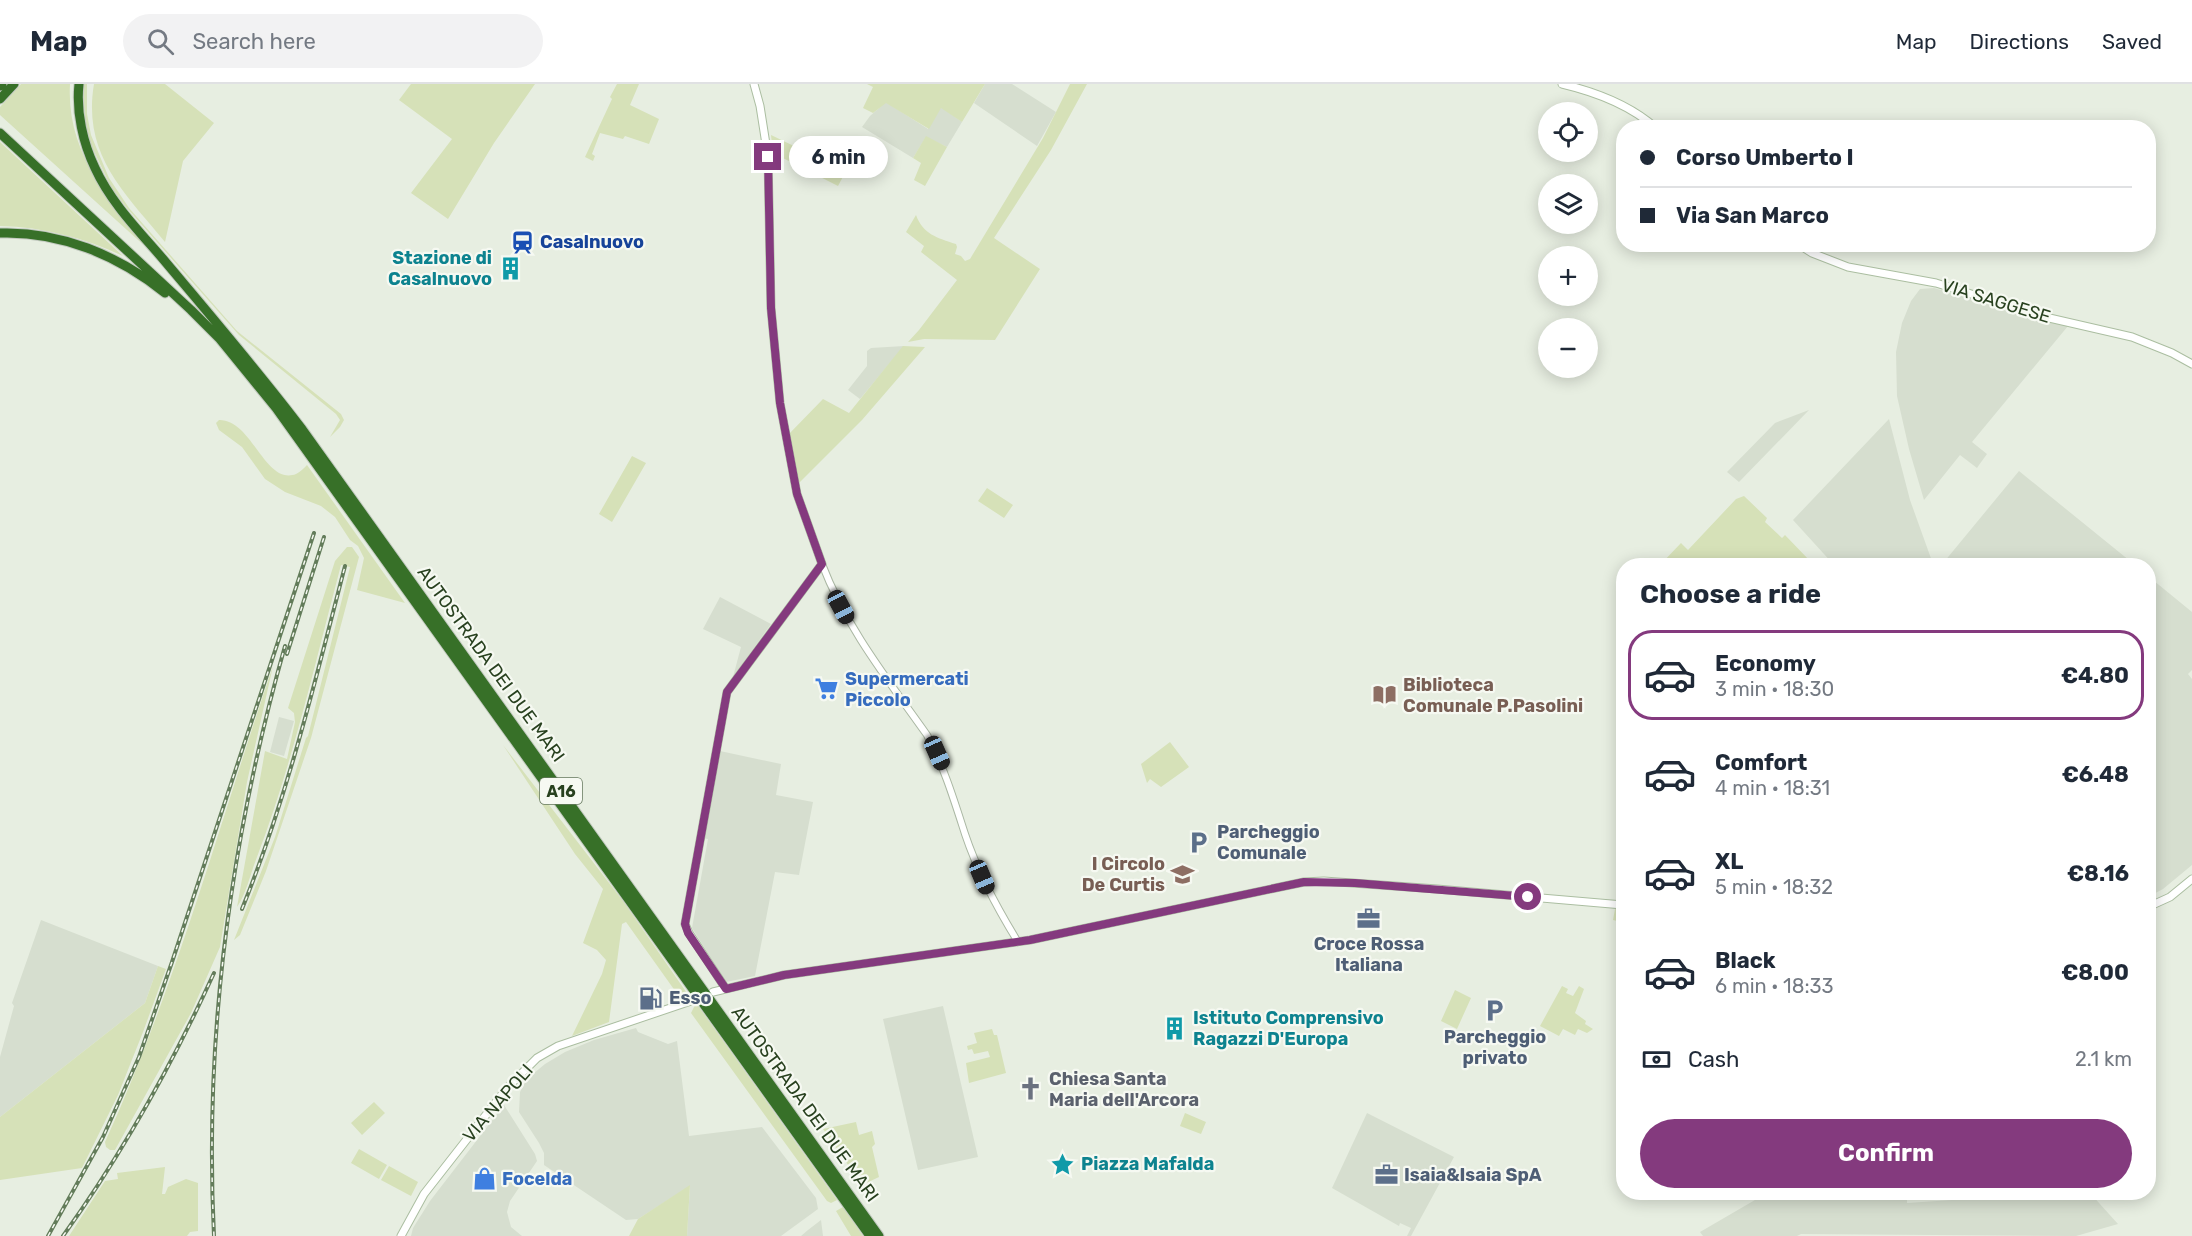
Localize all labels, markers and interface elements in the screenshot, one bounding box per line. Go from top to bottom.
search box [123,14,543,68]
text: Map [30,25,87,58]
icon: search [144,25,177,58]
text: Search here [192,28,316,55]
text: Map [1896,29,1937,54]
text: Directions [1970,29,2069,54]
text: Saved [2102,29,2162,54]
map controls [1538,102,1598,378]
button: locate [1538,102,1598,162]
callout: 6 min [789,136,888,178]
route end [754,143,781,170]
text: Corso Umberto I [1676,144,1854,171]
text: 6 min [811,145,866,169]
button: layers [1538,174,1598,234]
text: Via San Marco [1676,202,1829,229]
station icon: Casalnuovo [509,229,535,255]
place label: Casalnuovo [540,231,644,253]
button: + [1538,246,1598,306]
place label: Stazione di Casalnuovo [388,247,492,290]
building icon: Stazione di Casalnuovo [497,255,523,281]
street label: VIA SAGGESE [1939,274,2053,328]
button: − [1538,318,1598,378]
street label: AUTOSTRADA DEI DUE MARI [413,562,569,766]
text: Choose a ride [1640,578,1821,610]
car [825,587,857,627]
icon: car [1643,648,1697,702]
text: Economy [1715,650,1816,677]
text: €4.80 [2061,662,2129,689]
place label: Supermercati Piccolo [845,668,969,711]
place label: Biblioteca Comunale P.Pasolini [1403,674,1583,717]
supermarket icon: Supermercati Piccolo [814,676,840,702]
text: 3 min · 18:30 [1715,677,1834,701]
library icon: Biblioteca Comunale P.Pasolini [1372,682,1398,708]
car [921,733,953,773]
icon: car [1643,747,1697,801]
text: Comfort [1715,749,1807,776]
text: €6.48 [2061,761,2129,788]
text: 4 min · 18:31 [1715,776,1830,800]
road number: A16 [540,778,582,804]
place label: Parcheggio Comunale [1217,821,1320,864]
parking icon: Parcheggio Comunale [1186,829,1212,855]
icon: car [1643,846,1697,900]
text: XL [1715,848,1743,875]
place label: I Circolo De Curtis [1082,853,1165,896]
car [967,857,997,897]
text: €8.16 [2067,860,2129,887]
school or university icon: I Circolo De Curtis [1170,861,1196,887]
text: 5 min · 18:32 [1715,875,1833,899]
route start [1514,883,1541,910]
office icon: Croce Rossa Italiana [1356,905,1382,931]
place label: Croce Rossa Italiana [1314,933,1424,976]
icon: car [1643,945,1697,999]
text: Black [1715,947,1776,974]
text: €8.00 [2061,959,2129,986]
text: 6 min · 18:33 [1715,974,1834,998]
fuel station icon: Esso [638,985,664,1011]
place label: Esso [669,987,711,1009]
parking icon: Parcheggio privato [1482,998,1508,1024]
street label: AUTOSTRADA DEI DUE MARI [727,1002,883,1206]
place label: Istituto Comprensivo Ragazzi D'Europa [1193,1007,1384,1050]
building icon: Istituto Comprensivo Ragazzi D'Europa [1162,1015,1188,1041]
place label: Parcheggio privato [1444,1026,1546,1069]
icon: cash [1640,1043,1673,1076]
text: Cash [1688,1046,1739,1073]
text: 2.1 km [2075,1047,2132,1071]
street label: VIA NAPOLI [458,1060,538,1146]
place label: Chiesa Santa Maria dell'Arcora [1049,1068,1199,1111]
church icon: Chiesa Santa Maria dell'Arcora [1018,1076,1044,1102]
button: Confirm [1640,1119,2132,1188]
place icon: Piazza Mafalda [1050,1151,1076,1177]
place label: Piazza Mafalda [1081,1153,1214,1175]
office icon: Isaia&Isaia SpA [1373,1162,1399,1188]
place label: Isaia&Isaia SpA [1404,1164,1542,1186]
shop icon: Focelda [471,1166,497,1192]
place label: Focelda [502,1168,572,1190]

